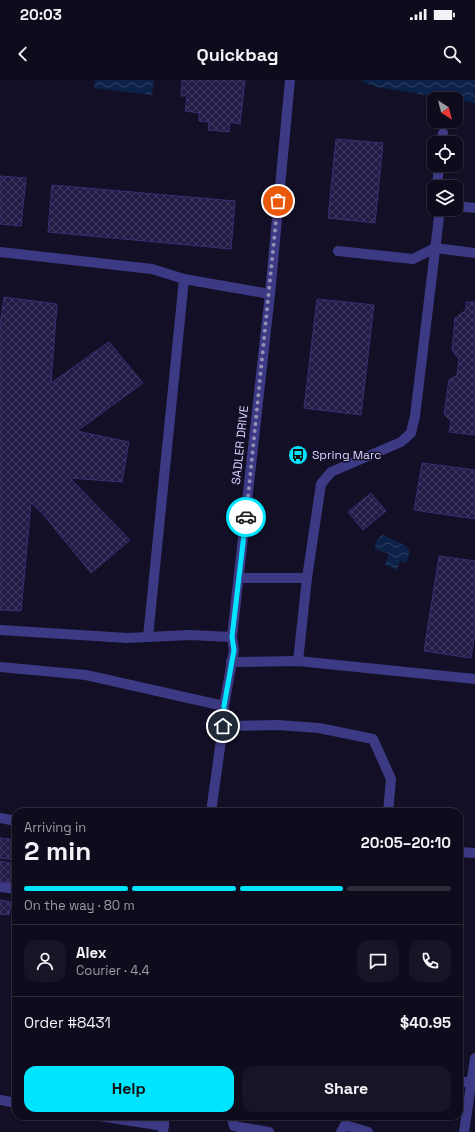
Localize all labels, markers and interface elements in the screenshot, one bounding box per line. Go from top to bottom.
text: 20:03 [20,5,62,24]
icon: back [12,43,34,65]
text: Quickbag [197,43,278,66]
icon: search [441,43,463,65]
north arrow [427,92,463,128]
map controls [427,92,463,216]
button: locate [427,136,463,172]
button: layers [427,180,463,216]
pin [261,184,295,218]
icon: bag [267,190,289,212]
street label: SADLER DRIVE [228,404,252,485]
bus stop icon: Spring Marc [287,444,309,466]
place label: Spring Marc [312,447,381,463]
courier [226,497,266,537]
icon: car [235,506,257,528]
pin [206,709,240,743]
icon: home [212,715,234,737]
text: Arriving in [24,819,86,836]
text: 20:05–20:10 [361,833,451,852]
text: 2 min [24,834,91,868]
text: On the way · 80 m [24,897,135,914]
button: person [24,940,66,982]
button: chat [357,940,399,982]
button: phone [409,940,451,982]
text: Alex [76,943,107,962]
text: Courier · 4.4 [76,962,150,979]
text: Order #8431 [24,1013,111,1032]
text: $40.95 [400,1013,451,1032]
button: Help [24,1066,234,1112]
button: Share [242,1066,451,1112]

